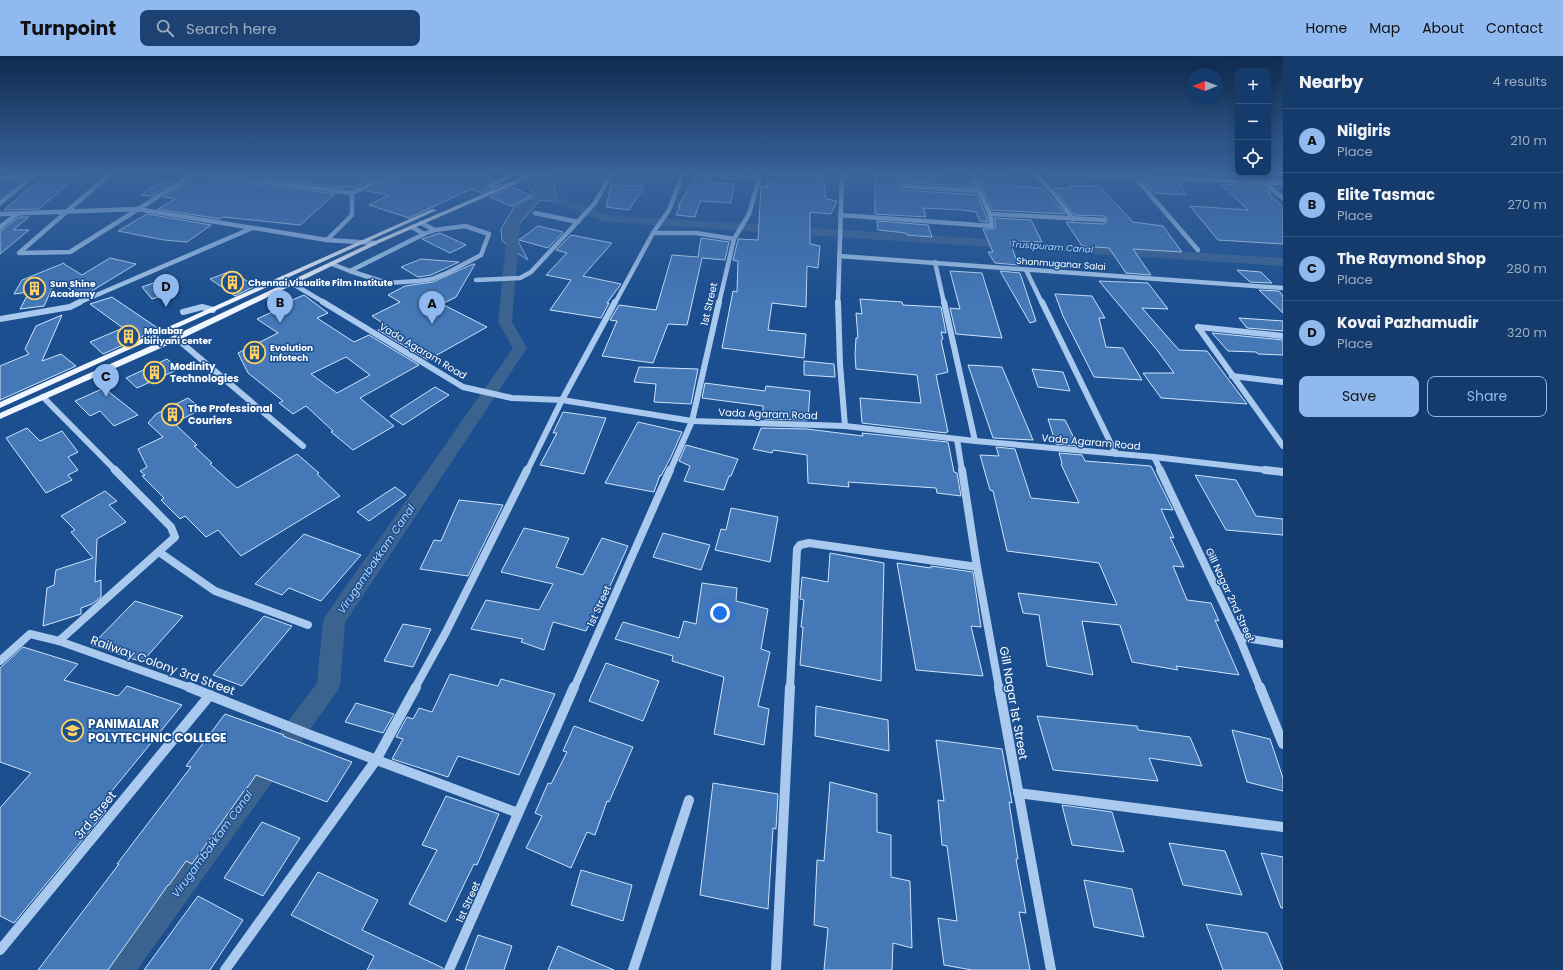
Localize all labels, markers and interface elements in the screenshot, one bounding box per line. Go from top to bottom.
search box [140,10,420,46]
text: Turnpoint [20,15,116,42]
icon: search [154,17,176,39]
text: Search here [186,18,276,39]
text: Home [1305,18,1347,38]
text: Map [1369,18,1400,38]
text: About [1422,18,1464,38]
text: Contact [1486,18,1543,38]
north arrow [1187,68,1223,104]
map controls [1235,68,1271,176]
button: + [1235,68,1271,104]
text: Nearby [1299,70,1363,94]
text: 4 results [1493,72,1547,91]
button: − [1235,104,1271,140]
text: Nilgiris [1337,120,1391,141]
text: A [1307,131,1317,150]
text: 210 m [1510,131,1547,150]
button: locate [1235,140,1271,176]
text: Place [1337,142,1372,161]
text: Elite Tasmac [1337,184,1435,205]
text: B [1308,195,1316,214]
text: 270 m [1507,195,1547,214]
text: Place [1337,206,1372,225]
water label: Trustpuram Canal [1011,238,1094,256]
text: The Raymond Shop [1337,248,1486,269]
street label: Shanmuganar Salai [1016,255,1106,273]
text: C [1307,259,1317,278]
text: 280 m [1506,259,1547,278]
building icon: Chennai Visualite Film Institute [220,270,246,296]
text: Place [1337,270,1372,289]
pin: D [153,274,179,307]
building icon: Sun Shine Academy [21,276,47,302]
place label: Chennai Visualite Film Institute [248,277,393,289]
place label: Sun Shine Academy [50,278,96,300]
street label: 1st Street [697,281,721,327]
pin: B [267,290,293,323]
pin: A [419,291,445,324]
text: Kovai Pazhamudir [1337,312,1479,333]
street label: Vada Agaram Road [377,319,469,383]
building icon: Malabar biriyani center [115,323,141,349]
text: D [1307,323,1317,342]
text: 320 m [1507,323,1547,342]
place label: Malabar biriyani center [144,325,212,347]
text: Place [1337,334,1372,353]
building icon: Evolution Infotech [241,340,267,366]
place label: Evolution Infotech [270,342,313,364]
building icon: Modinity Technologies [141,359,167,385]
place label: Modinity Technologies [170,359,239,386]
pin: C [93,364,119,397]
button: Save [1299,376,1419,417]
button: Share [1427,376,1547,417]
building icon: The Professional Couriers [160,401,186,427]
place label: The Professional Couriers [188,401,273,428]
street label: Vada Agaram Road [718,405,818,423]
street label: Vada Agaram Road [1041,430,1141,454]
water label: Virugambakkam Canal [333,501,419,617]
street label: Gill Nagar 2nd Street [1202,545,1259,645]
street label: 1st Street [583,583,615,629]
your location [710,603,730,623]
street label: Railway Colony 3rd Street [88,631,238,699]
street label: Gill Nagar 1st Street [996,645,1032,761]
place label: PANIMALAR POLYTECHNIC COLLEGE [88,715,227,746]
school or university icon: PANIMALAR POLYTECHNIC COLLEGE [59,717,85,743]
street label: 3rd Street [70,787,120,843]
water label: Virugambakkam Canal [168,787,257,901]
street label: 1st Street [452,879,484,925]

